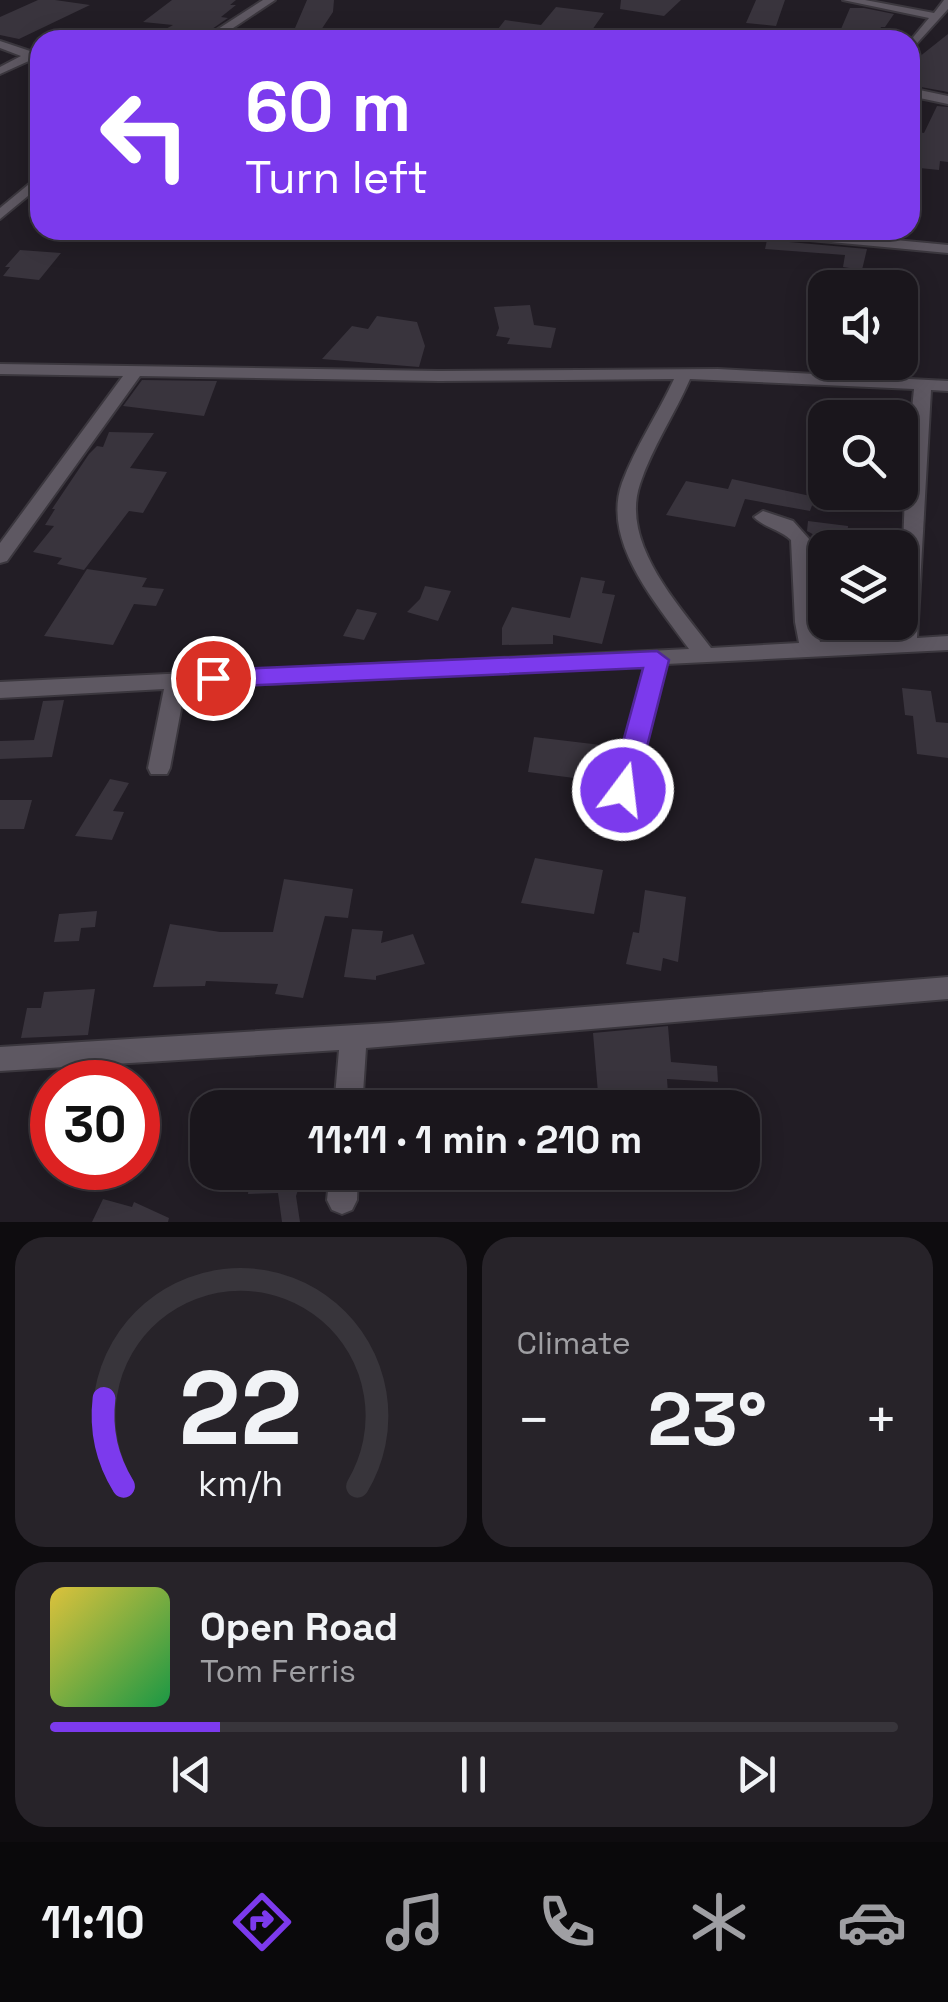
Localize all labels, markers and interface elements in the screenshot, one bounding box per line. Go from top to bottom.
text: 60 m [245,62,411,151]
icon: left [80,70,210,200]
text: Turn left [245,149,428,206]
map controls [808,270,918,640]
button: sound [808,270,918,380]
button: search [808,400,918,510]
button: layers [808,530,918,640]
pin [171,636,256,721]
icon: arrive [186,651,241,706]
position arrow [571,738,675,842]
speed limit sign: 30 [30,1060,160,1190]
text: 11:11 · 1 min · 210 m [308,1116,642,1164]
text: Climate [517,1323,631,1363]
text: 22 [179,1342,303,1474]
text: 23° [647,1371,767,1467]
text: − [517,1385,551,1455]
text: + [864,1385,898,1455]
text: km/h [198,1461,283,1506]
text: Open Road [200,1603,398,1651]
text: Tom Ferris [200,1651,356,1691]
icon: previous [164,1747,219,1802]
icon: pause [446,1747,501,1802]
icon: next [729,1747,784,1802]
icon: directions [227,1887,297,1957]
icon: music [380,1887,450,1957]
icon: phone [532,1887,602,1957]
icon: climate [684,1887,754,1957]
icon: car [837,1887,907,1957]
text: 11:10 [41,1894,145,1951]

